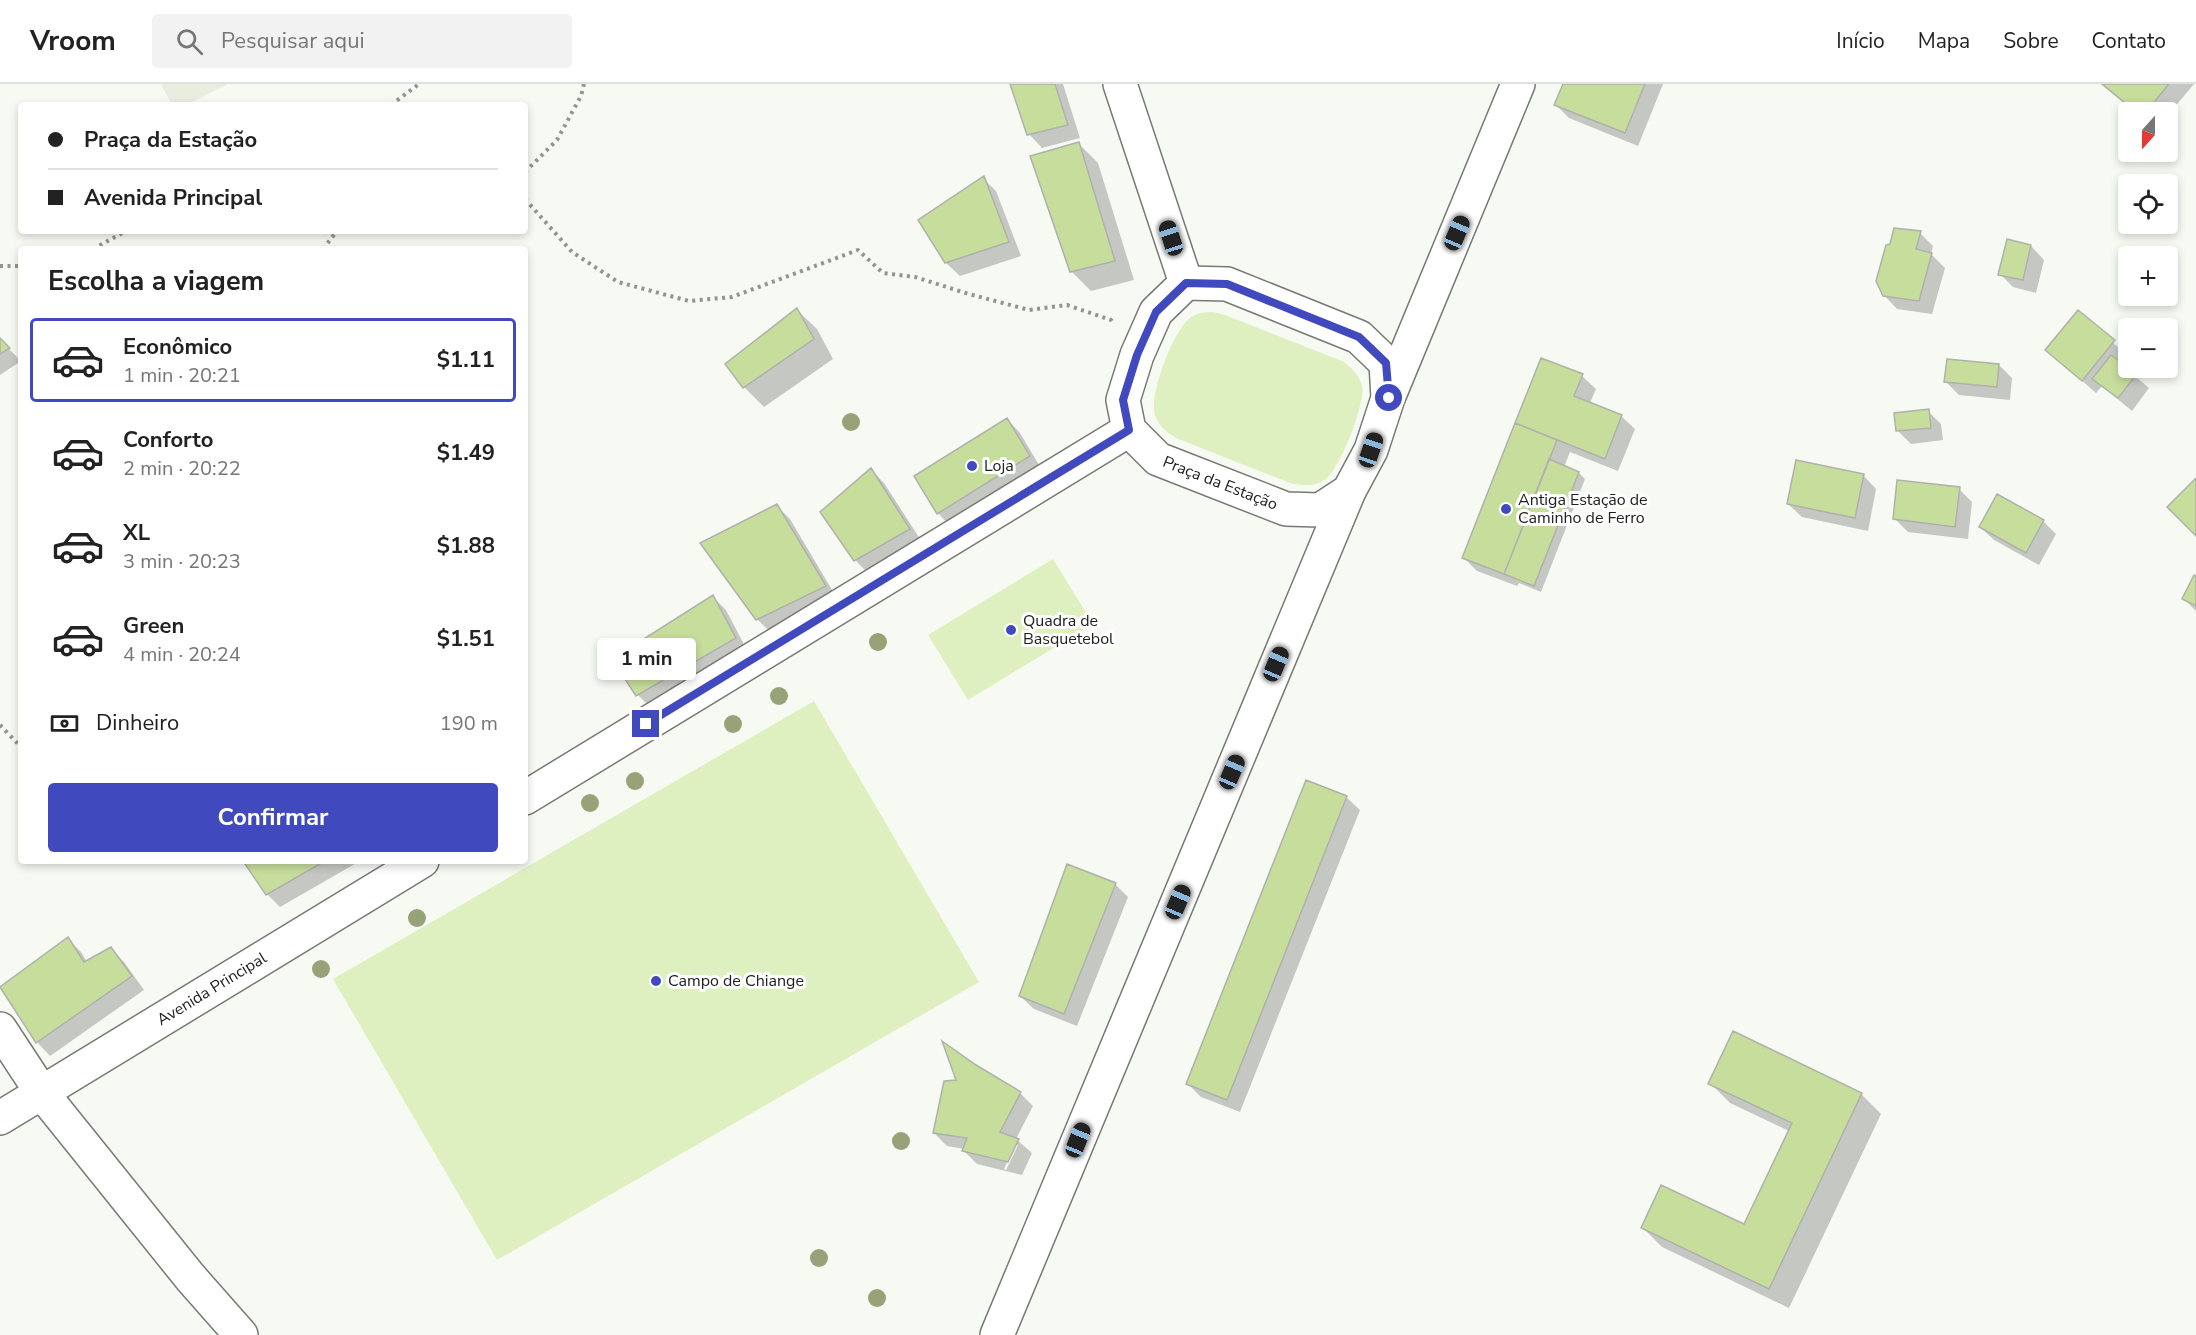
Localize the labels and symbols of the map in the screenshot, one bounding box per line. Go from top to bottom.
north arrow [2118,102,2178,162]
car [1442,213,1472,253]
car [1157,218,1185,258]
route start [1375,384,1402,411]
car [1357,430,1385,470]
street label: Praça da Estação [1159,451,1281,516]
place label: Loja [984,455,1014,477]
marker: Loja [965,459,979,473]
place label: Antiga Estação de Caminho de Ferro [1518,489,1648,529]
marker: Antiga Estação de Caminho de Ferro [1499,502,1513,516]
place label: Quadra de Basquetebol [1023,610,1114,650]
marker: Quadra de Basquetebol [1004,623,1018,637]
callout: 1 min [596,637,696,679]
car [1261,644,1291,684]
route end [632,710,659,737]
car [1217,752,1247,792]
car [1163,882,1193,922]
street label: Avenida Principal [153,947,271,1031]
place label: Campo de Chiange [668,970,804,992]
marker: Campo de Chiange [649,974,663,988]
car [1063,1120,1093,1160]

